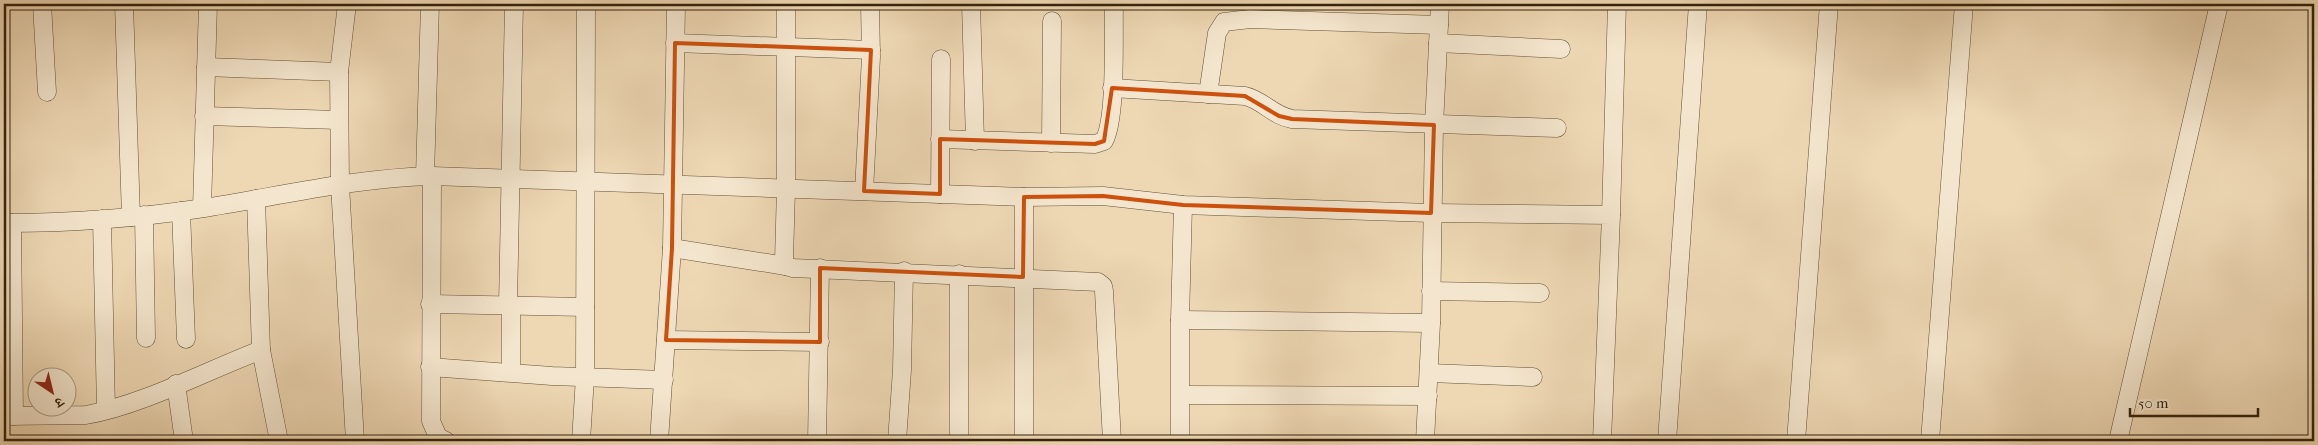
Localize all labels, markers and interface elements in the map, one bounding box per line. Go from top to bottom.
north arrow [28,368,78,418]
scale bar [2130,385,2258,417]
text: उ [51,393,68,412]
text: 50 m [2138,394,2169,412]

